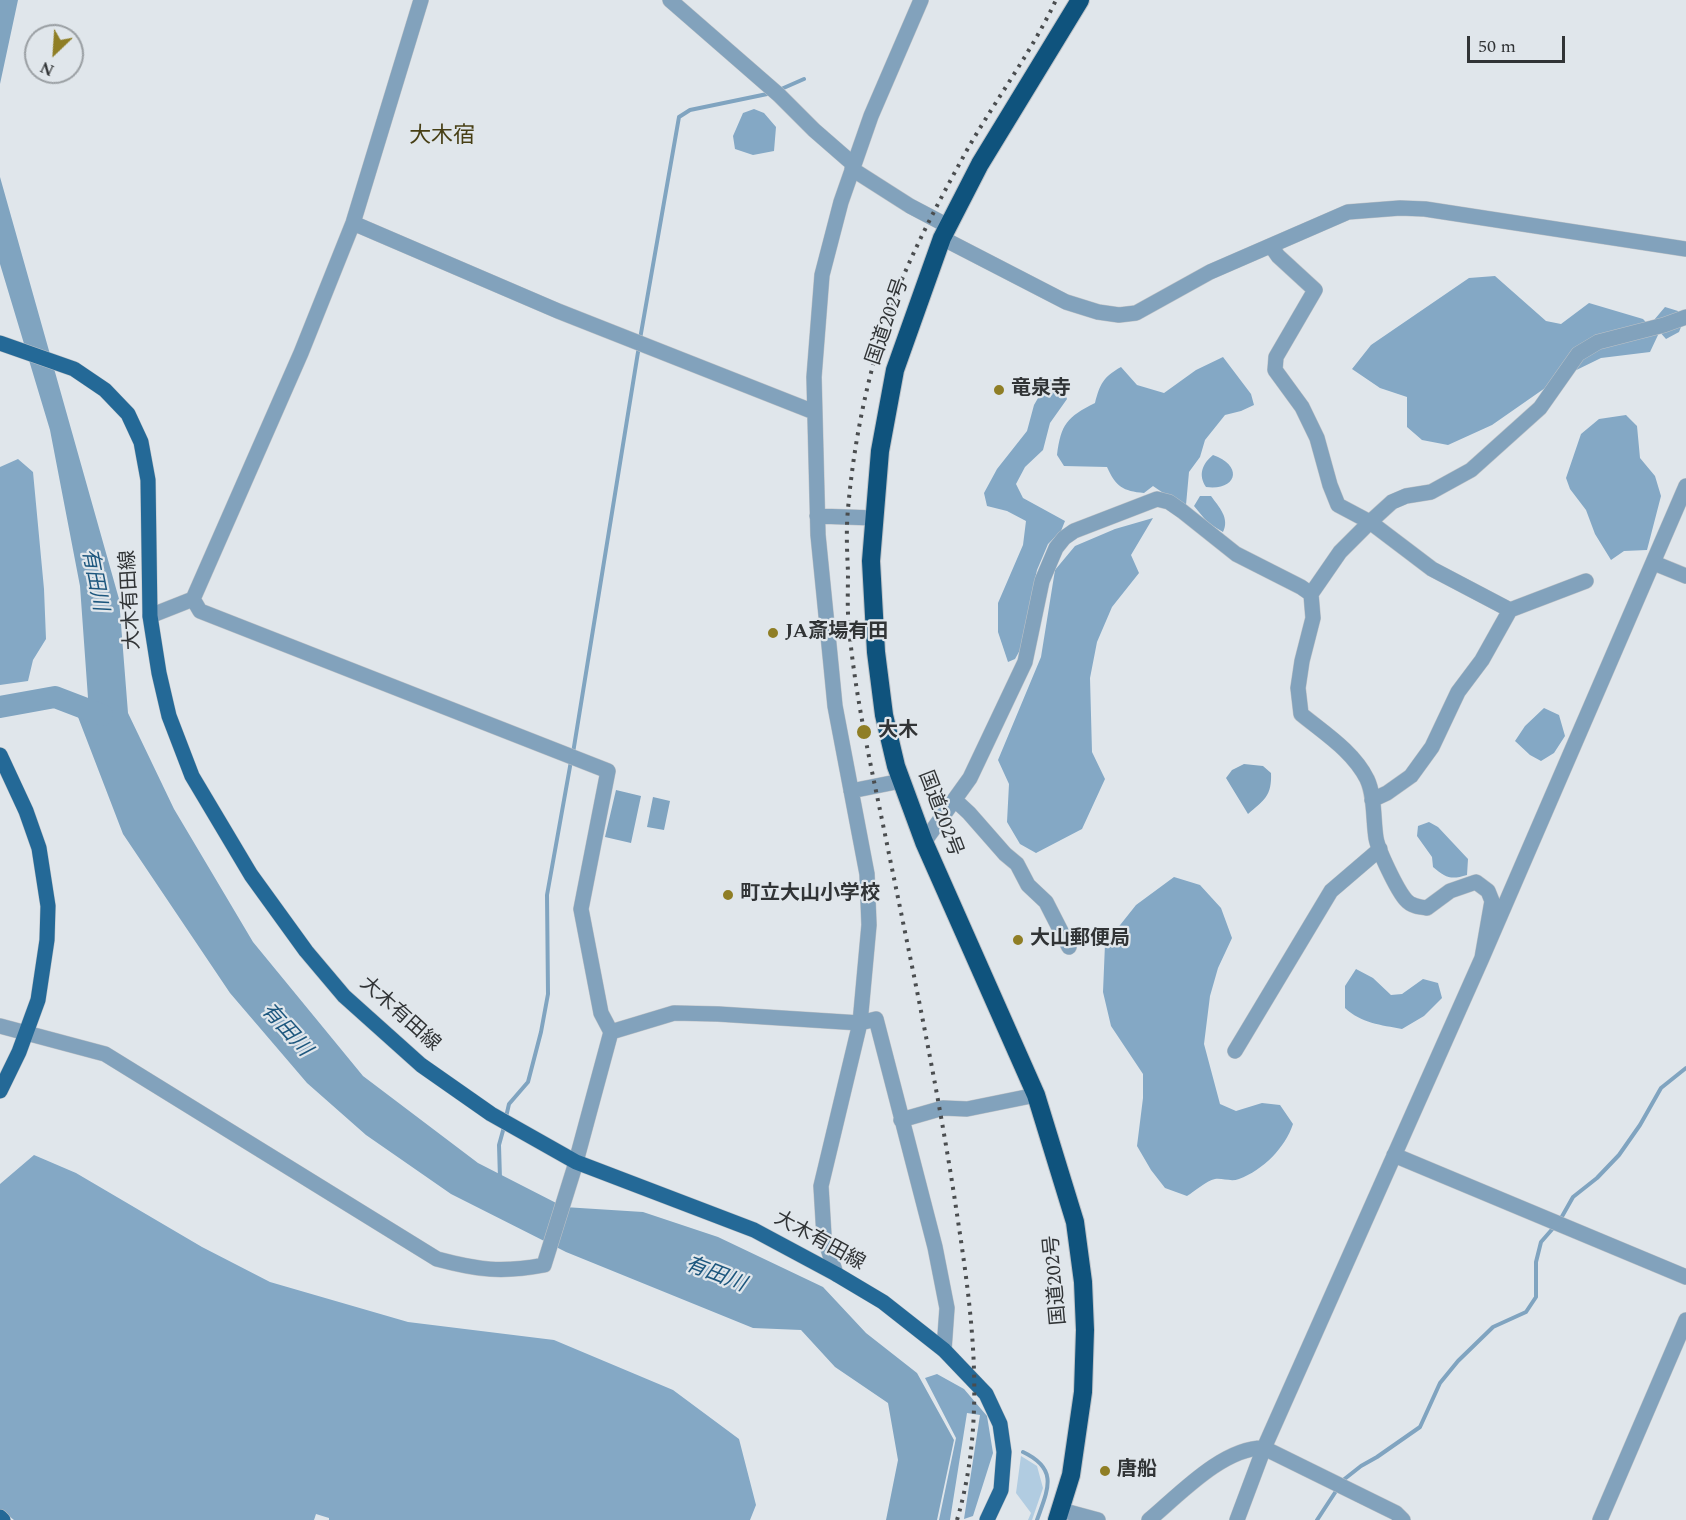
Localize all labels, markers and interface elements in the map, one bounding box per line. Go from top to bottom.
north arrow [24,24,84,84]
scale bar [1470,24,1568,62]
text: 50 m [1478,33,1516,60]
text: N [36,55,58,82]
district label: 大木宿 [409,125,475,151]
street label: 国道202号 [863,276,915,368]
place label: 竜泉寺 [1011,378,1071,402]
marker: 竜泉寺 [992,383,1006,397]
water label: 有田川 [75,547,111,613]
street label: 大木有田線 [117,549,147,651]
place label: JA斎場有田 [785,621,888,645]
marker: JA斎場有田 [766,626,780,640]
place label: 大木 [878,720,918,744]
marker: 大木 [855,723,873,741]
street label: 国道202号 [912,768,966,860]
place label: 町立大山小学校 [740,883,880,907]
marker: 町立大山小学校 [721,888,735,902]
place label: 大山郵便局 [1030,928,1130,952]
marker: 大山郵便局 [1011,933,1025,947]
street label: 大木有田線 [354,973,444,1057]
water label: 有田川 [255,999,315,1063]
street label: 大木有田線 [769,1207,869,1277]
street label: 国道202号 [1041,1234,1073,1326]
water label: 有田川 [681,1253,749,1299]
place label: 唐船 [1117,1459,1157,1483]
marker: 唐船 [1098,1464,1112,1478]

